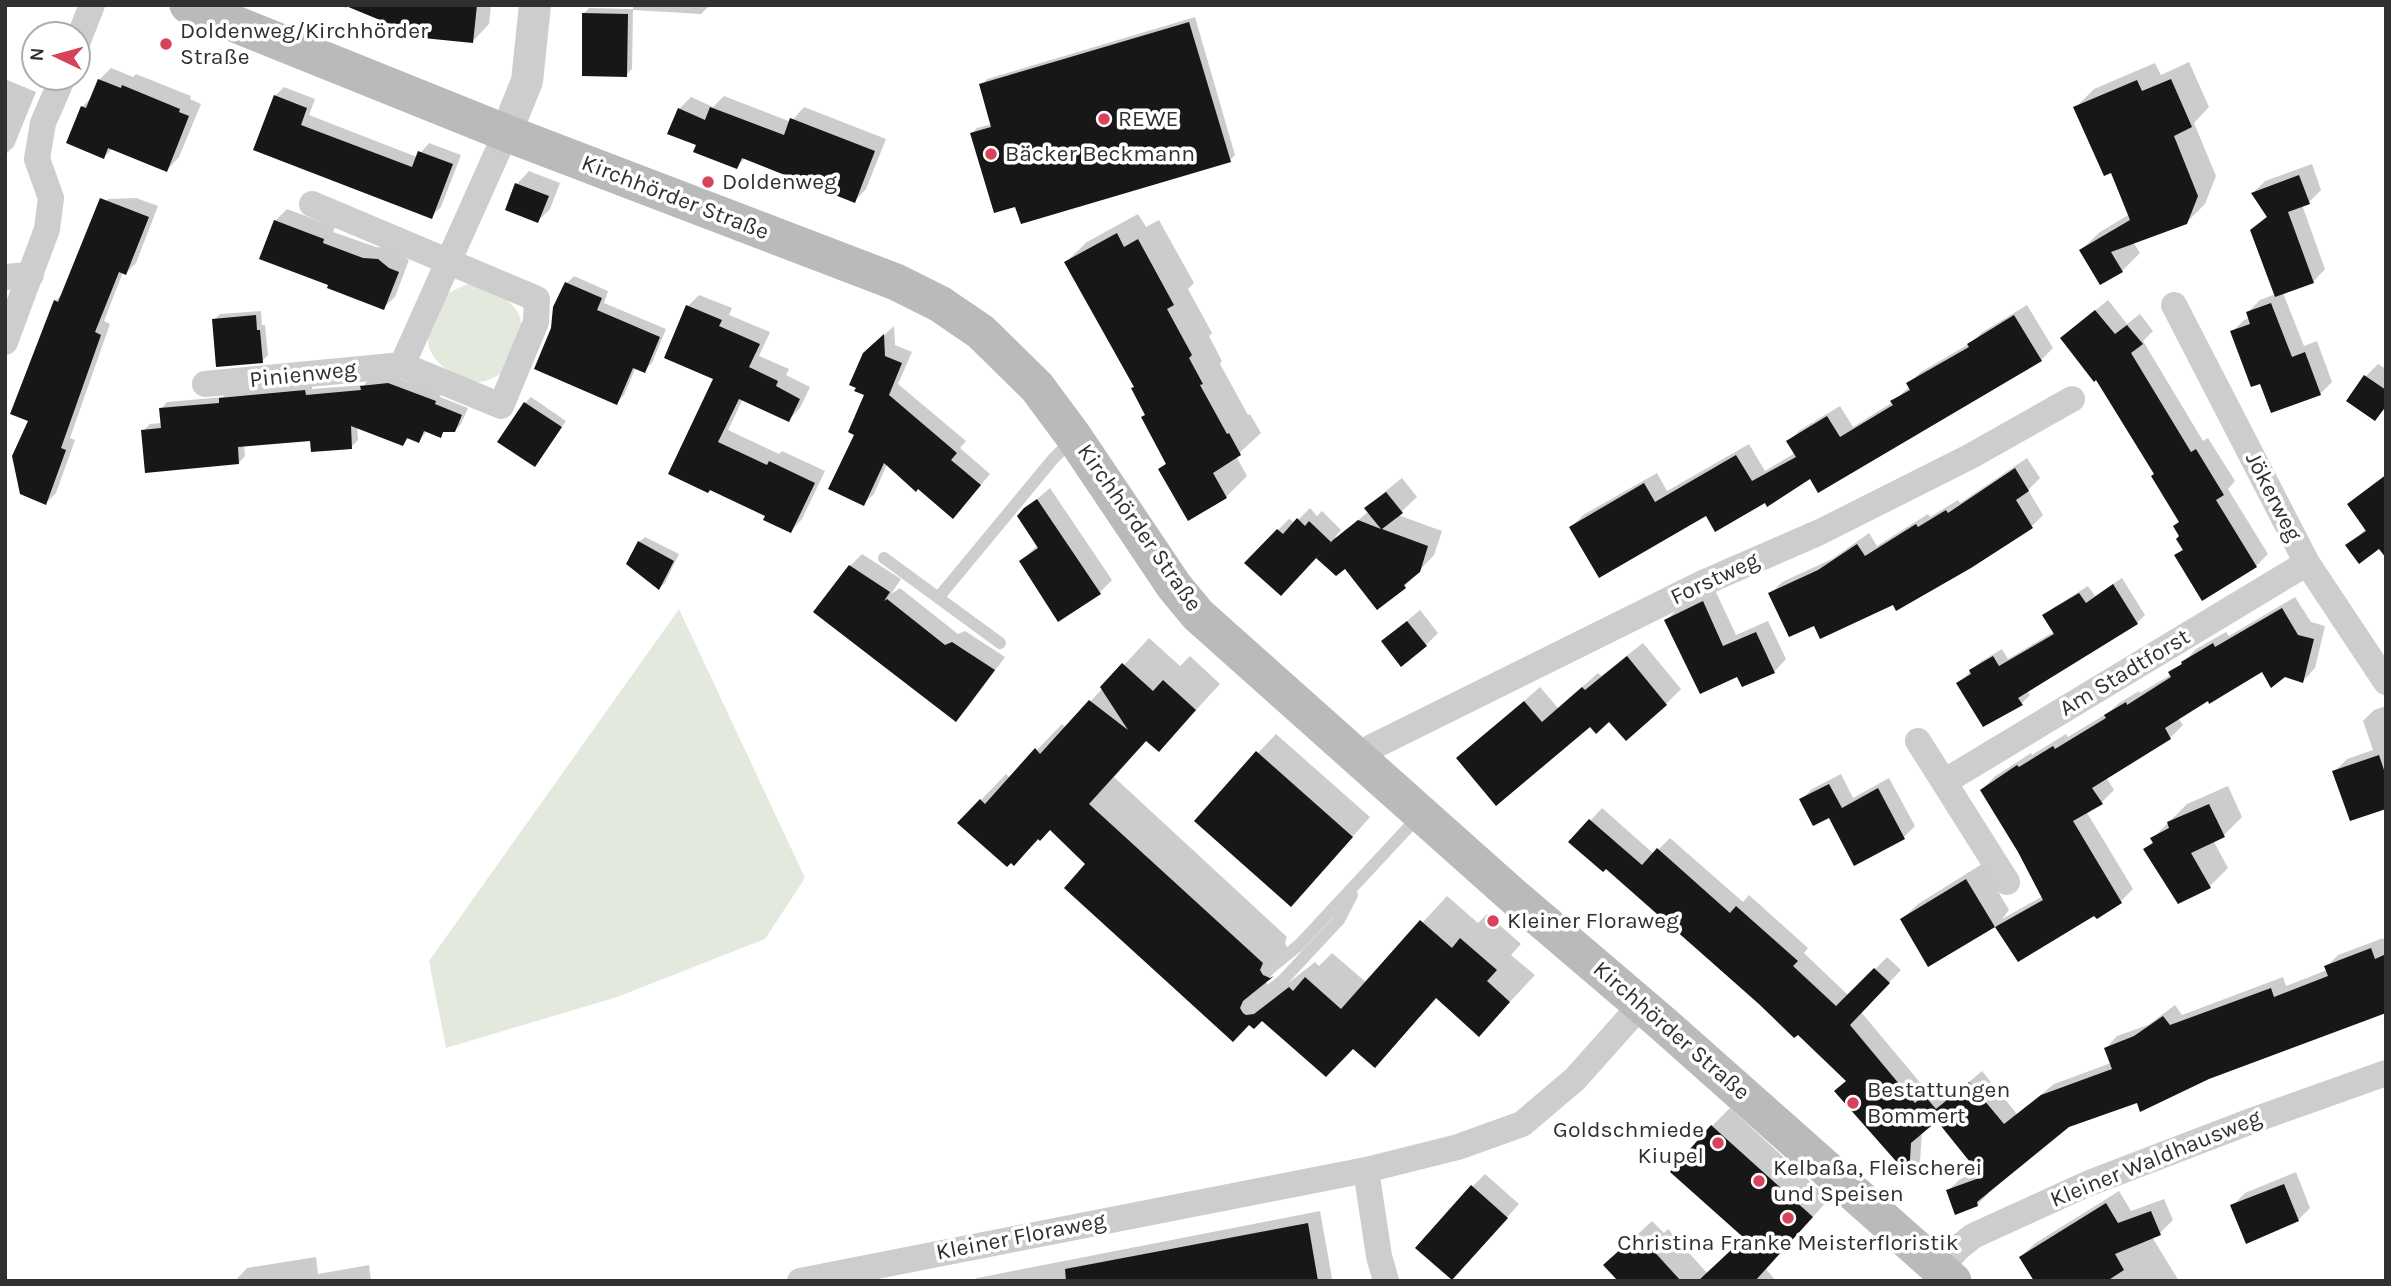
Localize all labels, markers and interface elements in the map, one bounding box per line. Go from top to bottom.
place label: Doldenweg/Kirchhörder Straße [180,17,428,71]
north arrow [21,21,91,91]
marker: Doldenweg/Kirchhörder Straße [158,36,174,52]
text: N [26,47,49,62]
place label: REWE [1118,105,1179,133]
marker: REWE [1096,111,1112,127]
place label: Bäcker Beckmann [1005,140,1195,168]
marker: Bäcker Beckmann [983,146,999,162]
street label: Kirchhörder Straße [577,150,773,246]
place label: Doldenweg [722,168,837,196]
marker: Doldenweg [700,174,716,190]
street label: Pinienweg [248,356,358,394]
street label: Kirchhörder Straße [1071,439,1207,617]
street label: Jökerweg [2239,448,2307,546]
street label: Forstweg [1666,547,1764,611]
street label: Am Stadtforst [2055,623,2195,723]
place label: Kleiner Floraweg [1507,907,1679,935]
marker: Kleiner Floraweg [1485,913,1501,929]
street label: Kirchhörder Straße [1587,956,1755,1106]
place label: Bestattungen Bommert [1867,1076,2010,1130]
marker: Bestattungen Bommert [1845,1095,1861,1111]
street label: Kleiner Waldhausweg [2046,1104,2266,1214]
place label: Goldschmiede Kiupel [1553,1116,1704,1170]
marker: Goldschmiede Kiupel [1710,1135,1726,1151]
place label: Kelbaßa, Fleischerei und Speisen [1773,1154,1982,1208]
marker: Kelbaßa, Fleischerei und Speisen [1751,1173,1767,1189]
street label: Kleiner Floraweg [934,1207,1108,1267]
marker: Christina Franke Meisterfloristik [1780,1210,1796,1226]
place label: Christina Franke Meisterfloristik [1617,1229,1959,1257]

